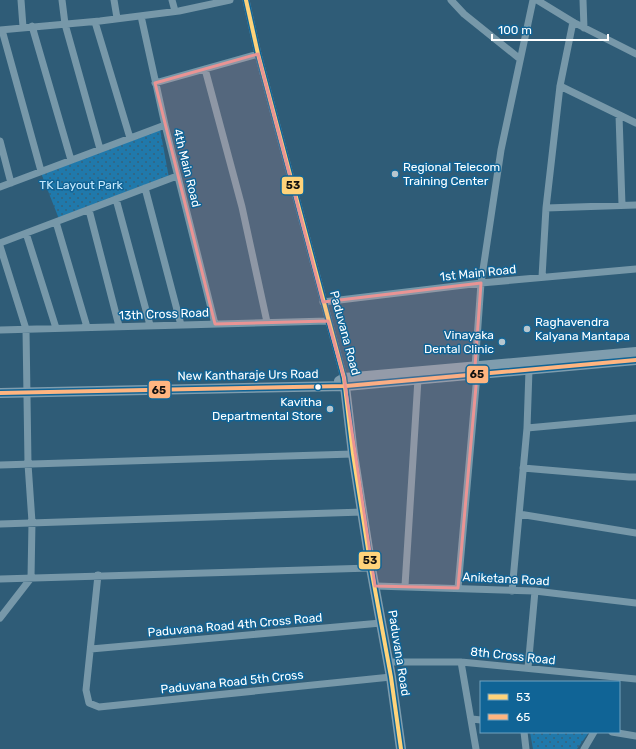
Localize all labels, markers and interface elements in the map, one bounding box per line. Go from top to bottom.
scale bar [492,16,608,42]
text: 100 m [498,23,532,37]
street label: 4th Main Road [171,127,203,209]
place label: Regional Telecom Training Center [403,160,500,188]
marker: Regional Telecom Training Center [390,169,400,179]
line badge: 53 [281,176,304,195]
park label: TK Layout Park [39,178,123,192]
text: 53 [286,179,300,192]
street label: 1st Main Road [439,262,517,284]
street label: Paduvana Road [327,289,363,377]
street label: 13th Cross Road [119,305,209,323]
place label: Raghavendra Kalyana Mantapa [535,315,630,343]
marker: Raghavendra Kalyana Mantapa [522,324,532,334]
place label: Vinayaka Dental Clinic [424,328,494,356]
marker: Vinayaka Dental Clinic [497,337,507,347]
line badge: 65 [466,365,489,384]
street label: New Kantharaje Urs Road [177,367,319,383]
text: 65 [470,368,484,381]
line badge: 65 [148,380,171,399]
unlabelled marker [313,382,323,392]
text: 65 [152,384,166,397]
place label: Kavitha Departmental Store [212,395,322,423]
marker: Kavitha Departmental Store [325,404,335,414]
line badge: 53 [358,551,381,570]
text: 53 [363,554,377,567]
street label: Aniketana Road [462,570,550,588]
street label: Paduvana Road [385,609,413,697]
street label: Paduvana Road 4th Cross Road [147,610,323,640]
street label: 8th Cross Road [470,645,556,667]
street label: Paduvana Road 5th Cross [160,668,304,696]
legend [480,681,620,733]
text: 53 [516,690,530,704]
text: 65 [516,710,530,724]

